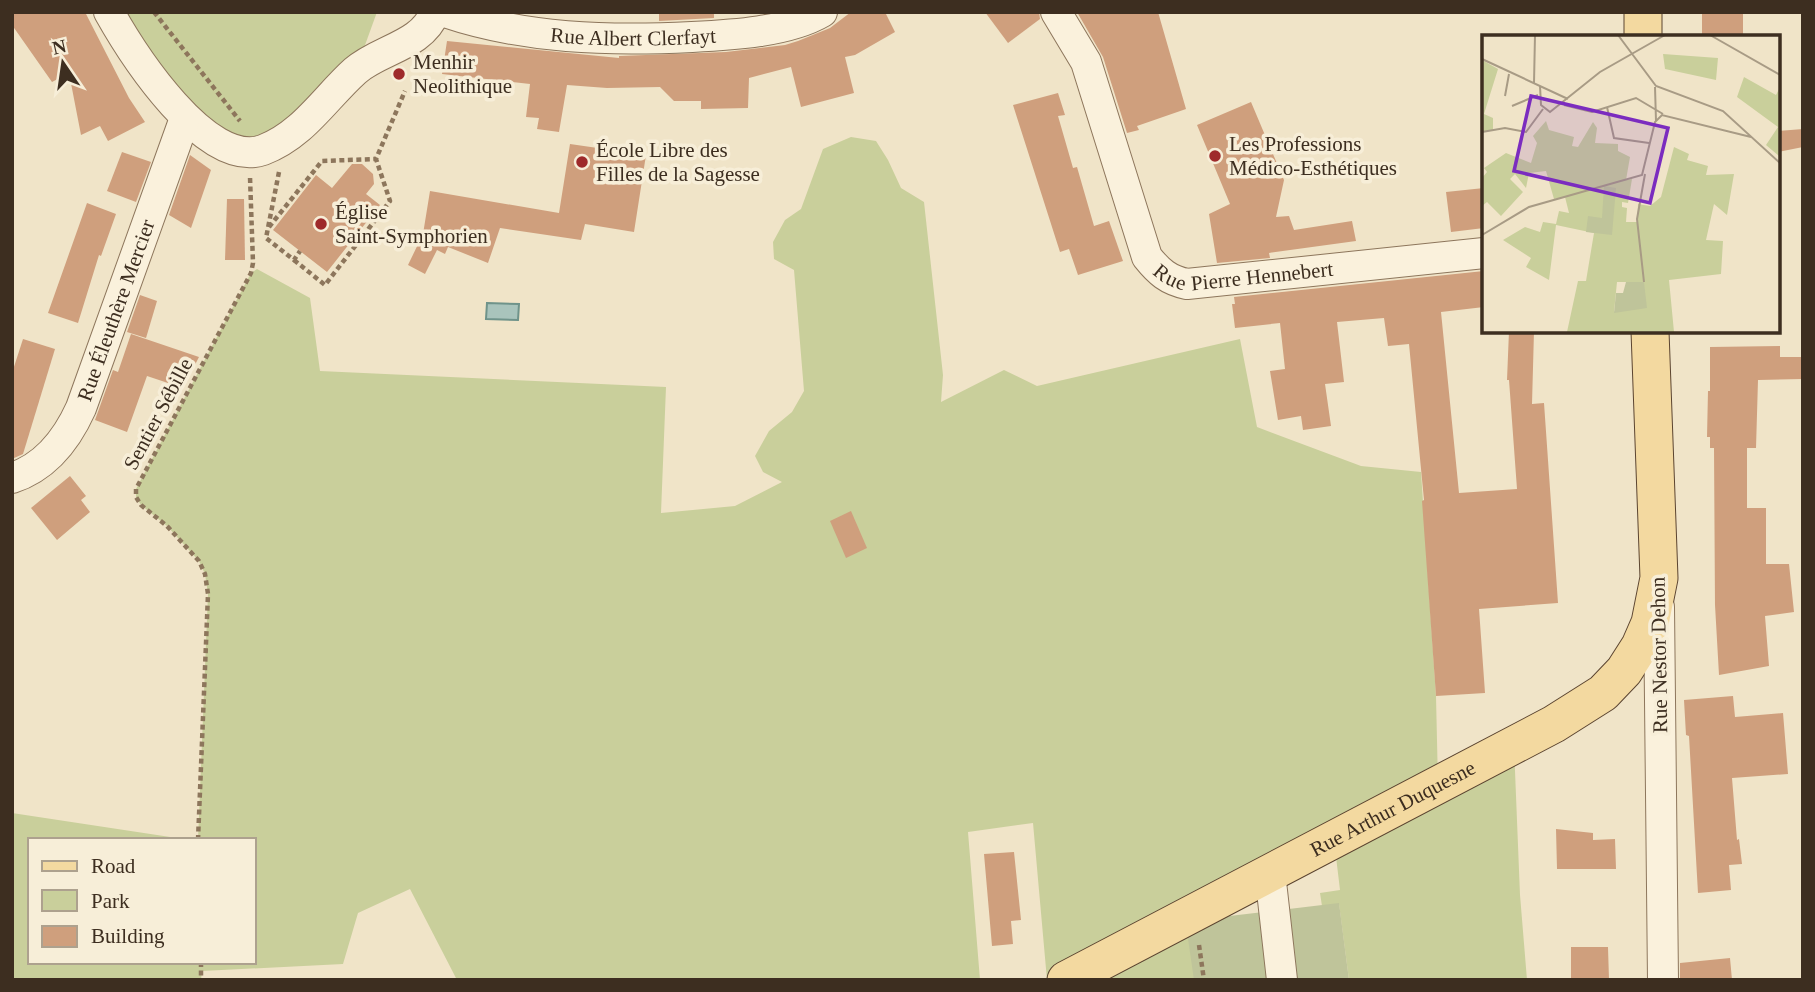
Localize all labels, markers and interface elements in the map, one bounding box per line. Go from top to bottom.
street label: Rue Albert Clerfayt [549,23,717,51]
north arrow [28,28,98,98]
text: N [50,35,69,59]
inset map [1482,35,1780,332]
place label: Menhir Neolithique [413,50,512,98]
marker: Menhir Neolithique [391,66,407,82]
place label: Les Professions Médico-Esthétiques [1229,132,1397,180]
place label: École Libre des Filles de la Sagesse [596,138,760,186]
marker: Les Professions Médico-Esthétiques [1207,148,1223,164]
marker: École Libre des Filles de la Sagesse [574,154,590,170]
place label: Église Saint-Symphorien [335,200,488,248]
street label: Rue Éleuthère Mercier [72,216,160,404]
marker: Église Saint-Symphorien [313,216,329,232]
street label: Rue Pierre Hennebert [1149,257,1335,296]
street label: Sentier Sébille [119,354,197,474]
street label: Rue Nestor Dehon [1646,576,1672,733]
street label: Rue Arthur Duquesne [1306,755,1479,862]
legend [28,838,256,964]
text: Road [91,854,136,878]
text: Park [91,889,130,913]
text: Building [91,924,165,948]

